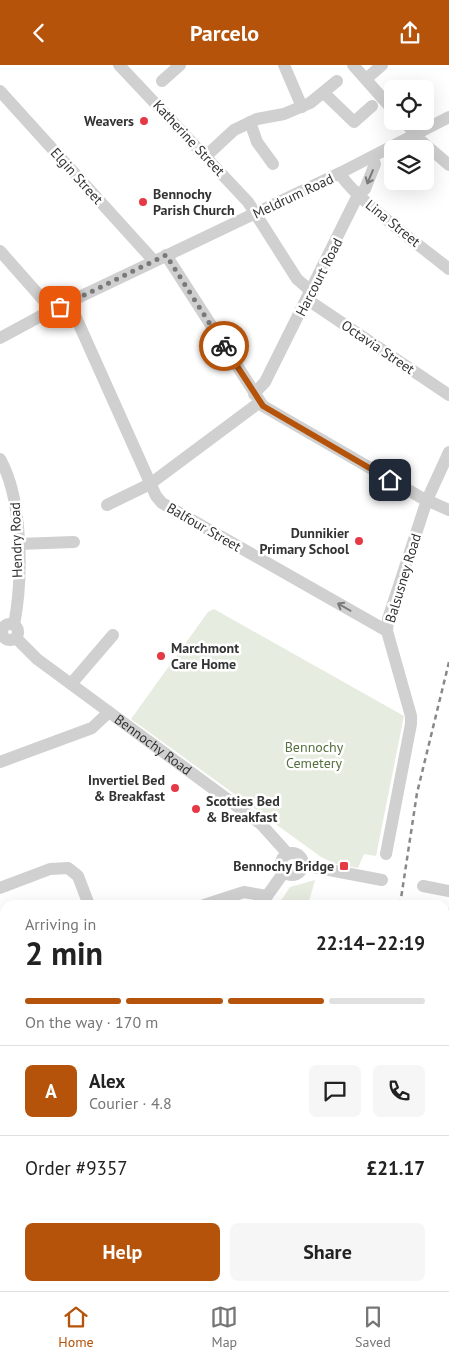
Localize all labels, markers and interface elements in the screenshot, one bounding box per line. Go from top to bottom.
icon: back [25,19,53,47]
text: Parcelo [190,19,259,47]
icon: share [396,19,424,47]
map controls [384,80,434,190]
button: locate [384,80,434,130]
street label: Katherine Street [149,96,229,180]
place label: Weavers [84,112,134,130]
marker: Weavers [138,115,150,127]
button: layers [384,140,434,190]
street label: Elgin Street [47,144,107,208]
street label: Meldrum Road [250,169,336,223]
one-way arrow [364,169,374,184]
place label: Bennochy Parish Church [153,185,235,219]
marker: Bennochy Parish Church [137,196,149,208]
street label: Lina Street [362,196,424,251]
street label: Harcourt Road [292,235,346,319]
pin [39,286,81,328]
icon: bag [46,293,74,321]
street label: Octavia Street [338,316,418,378]
courier [199,321,249,371]
icon: bike [210,332,238,360]
pin [369,459,411,501]
icon: home [376,466,404,494]
street label: Balfour Street [164,498,245,556]
street label: Hendry Road [6,502,26,578]
place label: Dunnikier Primary School [260,524,350,558]
street label: Balsusney Road [381,531,425,625]
marker: Dunnikier Primary School [353,535,365,547]
one-way arrow [337,602,352,612]
place label: Marchmont Care Home [171,639,239,673]
marker: Marchmont Care Home [155,650,167,662]
street label: Bennochy Road [111,710,195,779]
park label: Bennochy Cemetery [285,738,344,772]
place label: Invertiel Bed & Breakfast [88,771,165,805]
marker: Invertiel Bed & Breakfast [169,782,181,794]
place label: Scotties Bed & Breakfast [206,792,280,826]
marker: Scotties Bed & Breakfast [190,803,202,815]
place label: Bennochy Bridge [233,857,334,875]
marker: Bennochy Bridge [338,860,350,872]
text: Arriving in [25,914,96,934]
text: 22:14–22:19 [316,931,425,955]
text: 2 min [25,932,103,974]
text: On the way · 170 m [25,1012,158,1032]
button: chat [309,1065,361,1117]
button: phone [373,1065,425,1117]
text: Alex [89,1069,125,1093]
text: A [45,1079,57,1103]
text: Courier · 4.8 [89,1093,172,1113]
text: Order #9357 [25,1156,128,1180]
text: £21.17 [366,1156,425,1180]
button: Help [25,1223,220,1281]
button: Share [230,1223,425,1281]
tab: Home [58,1303,94,1351]
tab: Map [210,1303,238,1351]
tab: Saved [355,1303,391,1351]

